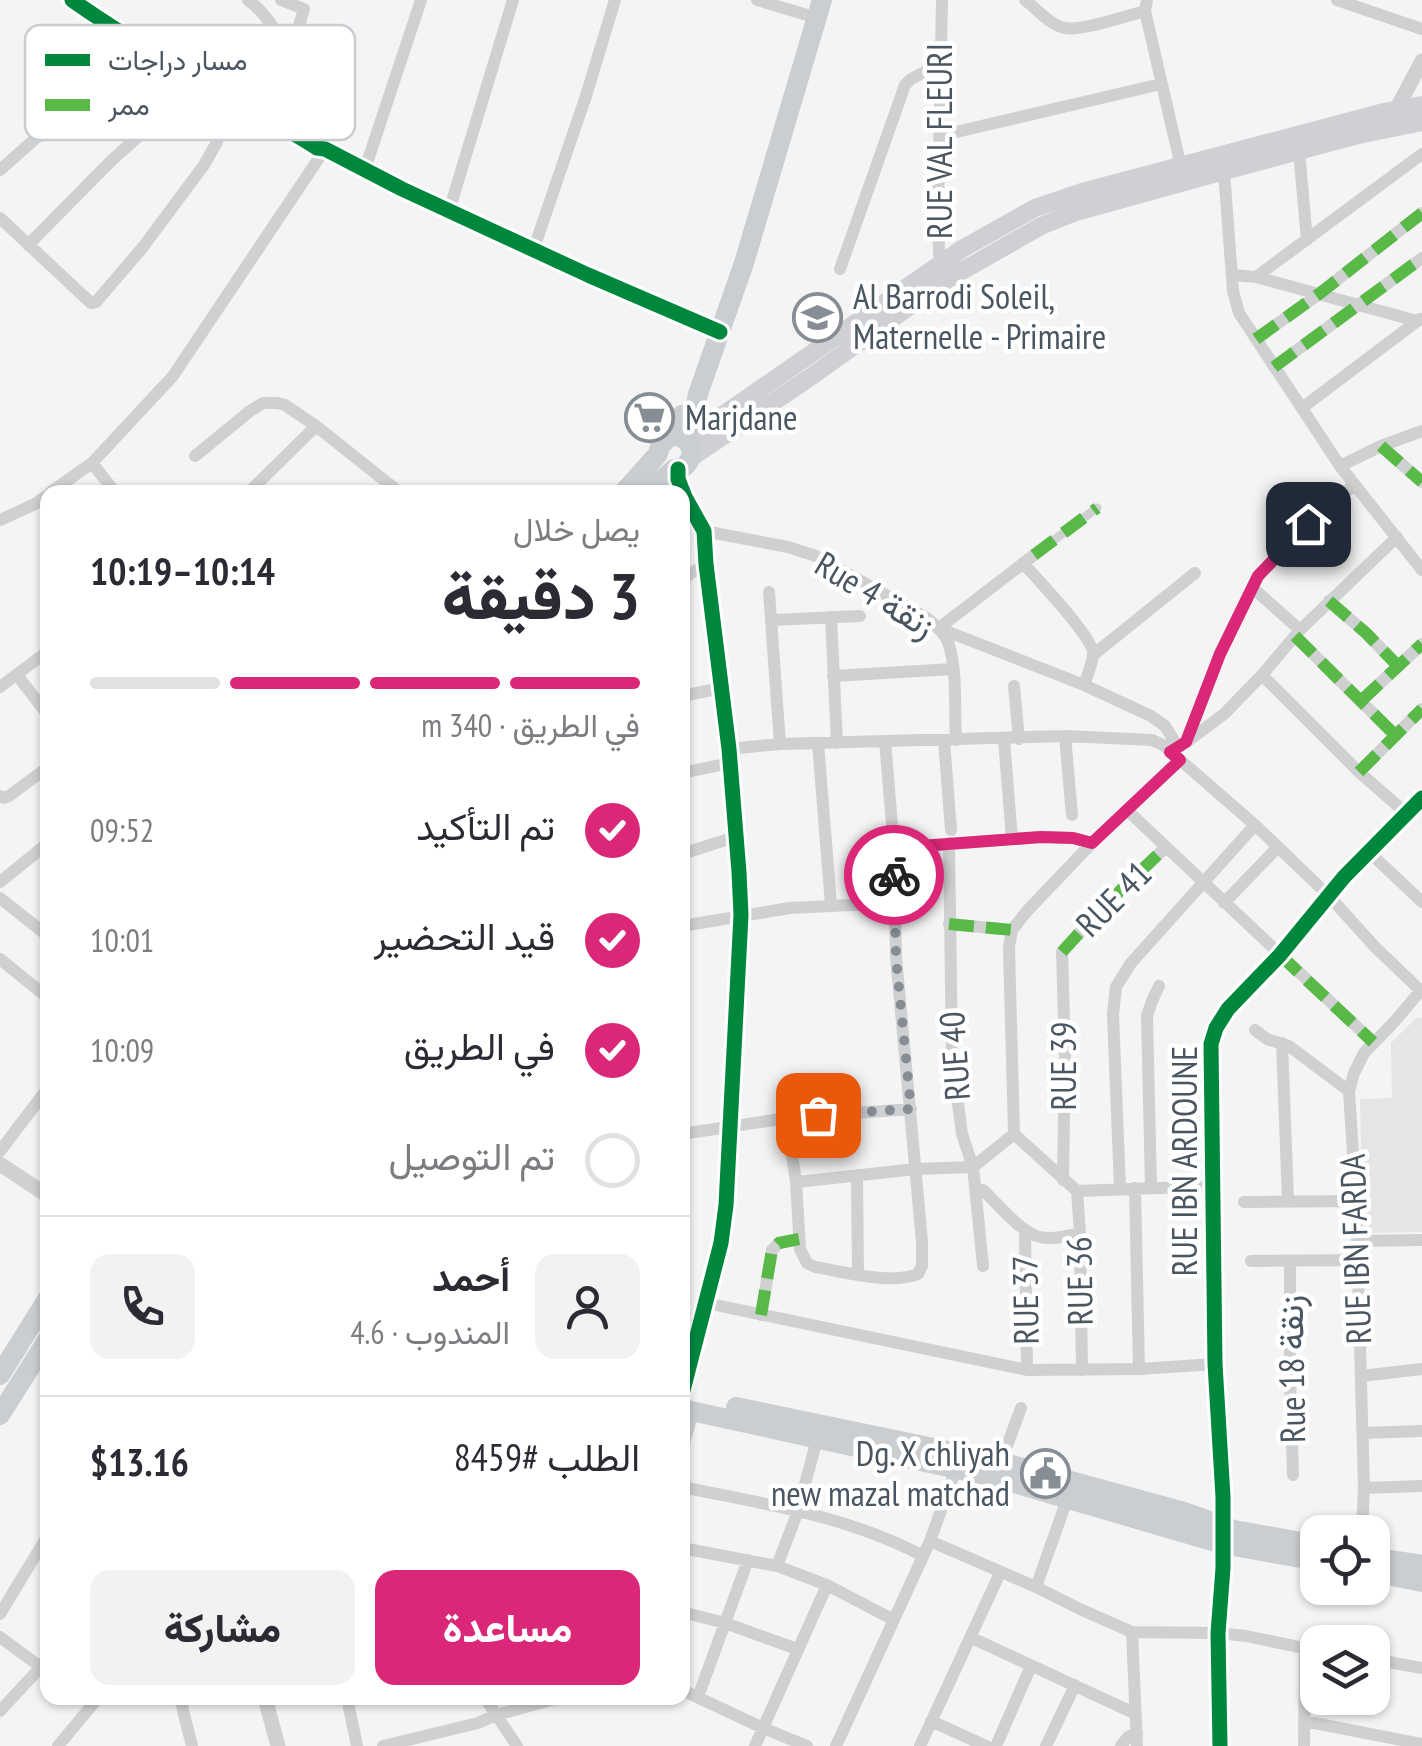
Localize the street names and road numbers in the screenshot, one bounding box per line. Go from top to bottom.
street label: RUE VAL FLEURI [916,43,962,239]
street label: Rue 4 زنقة [807,540,944,648]
street label: RUE 41 [1066,851,1161,946]
street label: RUE 40 [928,1010,980,1102]
street label: RUE 39 [1040,1022,1086,1110]
street label: RUE IBN ARDOUNE [1161,1046,1207,1276]
street label: RUE IBN FARDA [1329,1153,1381,1345]
street label: RUE 36 [1055,1236,1103,1326]
street label: RUE 37 [1001,1255,1049,1345]
street label: Rue 18 زنقة [1267,1295,1315,1443]

